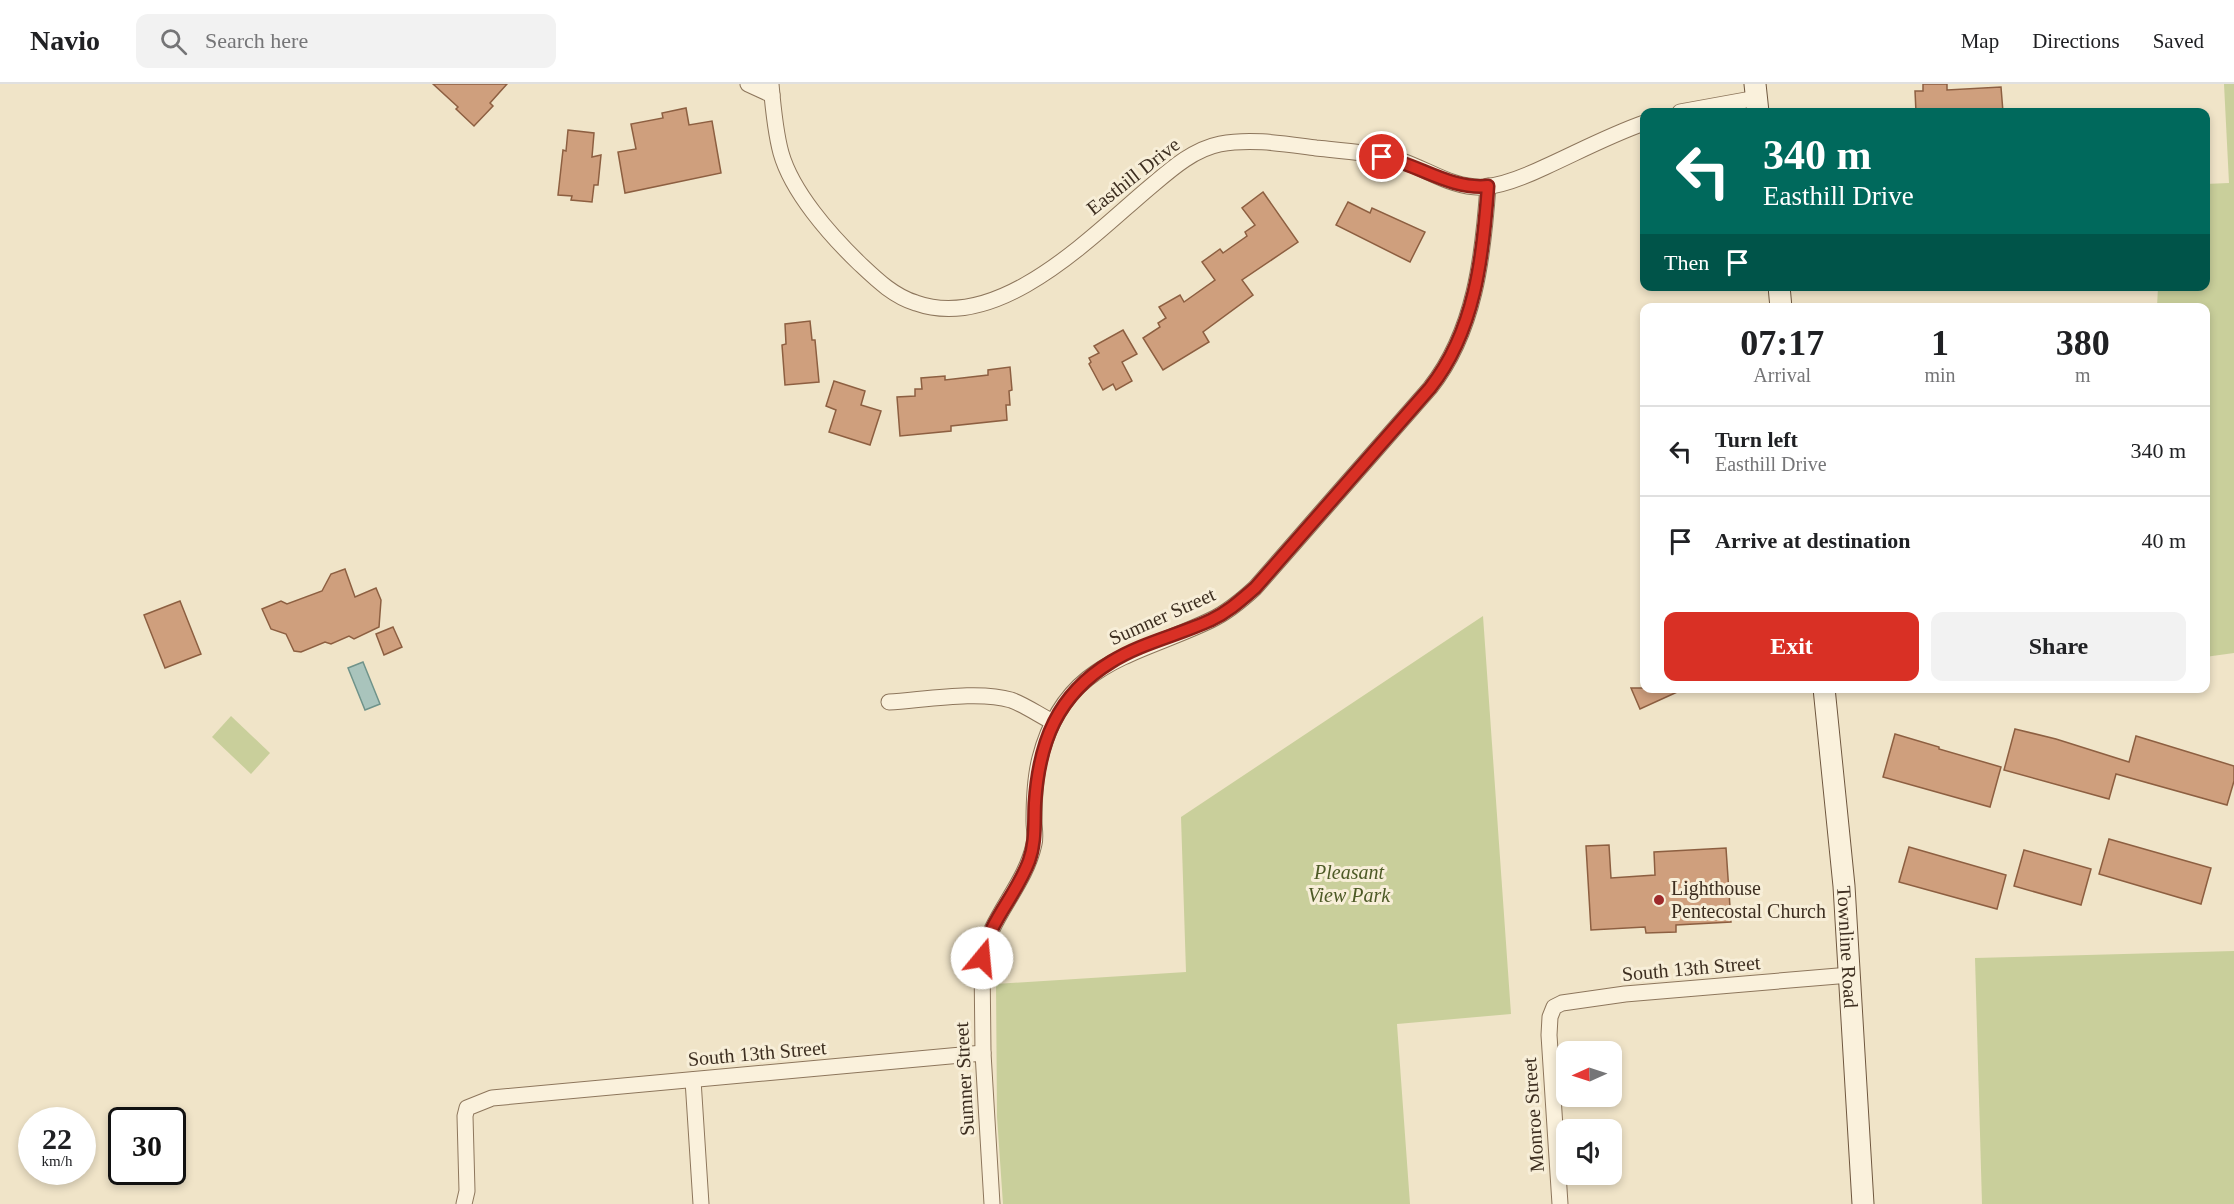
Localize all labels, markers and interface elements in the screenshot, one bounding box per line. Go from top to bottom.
search box [136,14,556,68]
text: Navio [30,25,100,56]
icon: search [157,25,190,58]
text: Search here [205,28,308,53]
text: Map [1961,29,1999,53]
text: Directions [2032,29,2120,53]
text: Saved [2153,29,2204,53]
pin [1356,131,1407,182]
icon: left [1664,132,1742,210]
text: 340 m [1763,132,1872,178]
street label: Easthill Drive [1082,133,1184,219]
icon: arrive [1365,140,1398,173]
text: Easthill Drive [1763,181,1914,211]
icon: arrive [1721,246,1754,279]
text: Then [1664,250,1709,275]
text: 07:17 [1740,323,1824,363]
text: 1 [1931,323,1949,363]
text: 380 [2056,323,2110,363]
text: Arrival [1753,364,1811,386]
text: min [1924,364,1956,386]
text: m [2075,364,2091,386]
text: Turn left [1715,427,1798,452]
icon: left [1664,435,1697,468]
text: 340 m [2130,438,2186,463]
text: Easthill Drive [1715,453,1827,475]
icon: arrive [1664,525,1697,558]
text: Arrive at destination [1715,528,1911,553]
text: 40 m [2141,528,2186,553]
street label: Sumner Street [1106,583,1219,649]
button: Exit [1664,612,1919,681]
button: Share [1931,612,2186,681]
park label: Pleasant View Park [1308,861,1391,906]
place label: Lighthouse Pentecostal Church [1671,877,1826,922]
street label: Townline Road [1833,885,1862,1009]
marker: Lighthouse Pentecostal Church [1652,893,1666,907]
position arrow [950,926,1014,990]
street label: South 13th Street [1621,951,1762,985]
street label: Sumner Street [950,1021,978,1136]
street label: South 13th Street [687,1036,828,1070]
north arrow [1556,1041,1622,1107]
map controls [1556,1041,1622,1185]
street label: Monroe Street [1518,1056,1548,1173]
speed limit sign: 30 [108,1107,186,1185]
button: sound [1556,1119,1622,1185]
text: 22 [42,1122,72,1155]
text: km/h [42,1153,72,1169]

